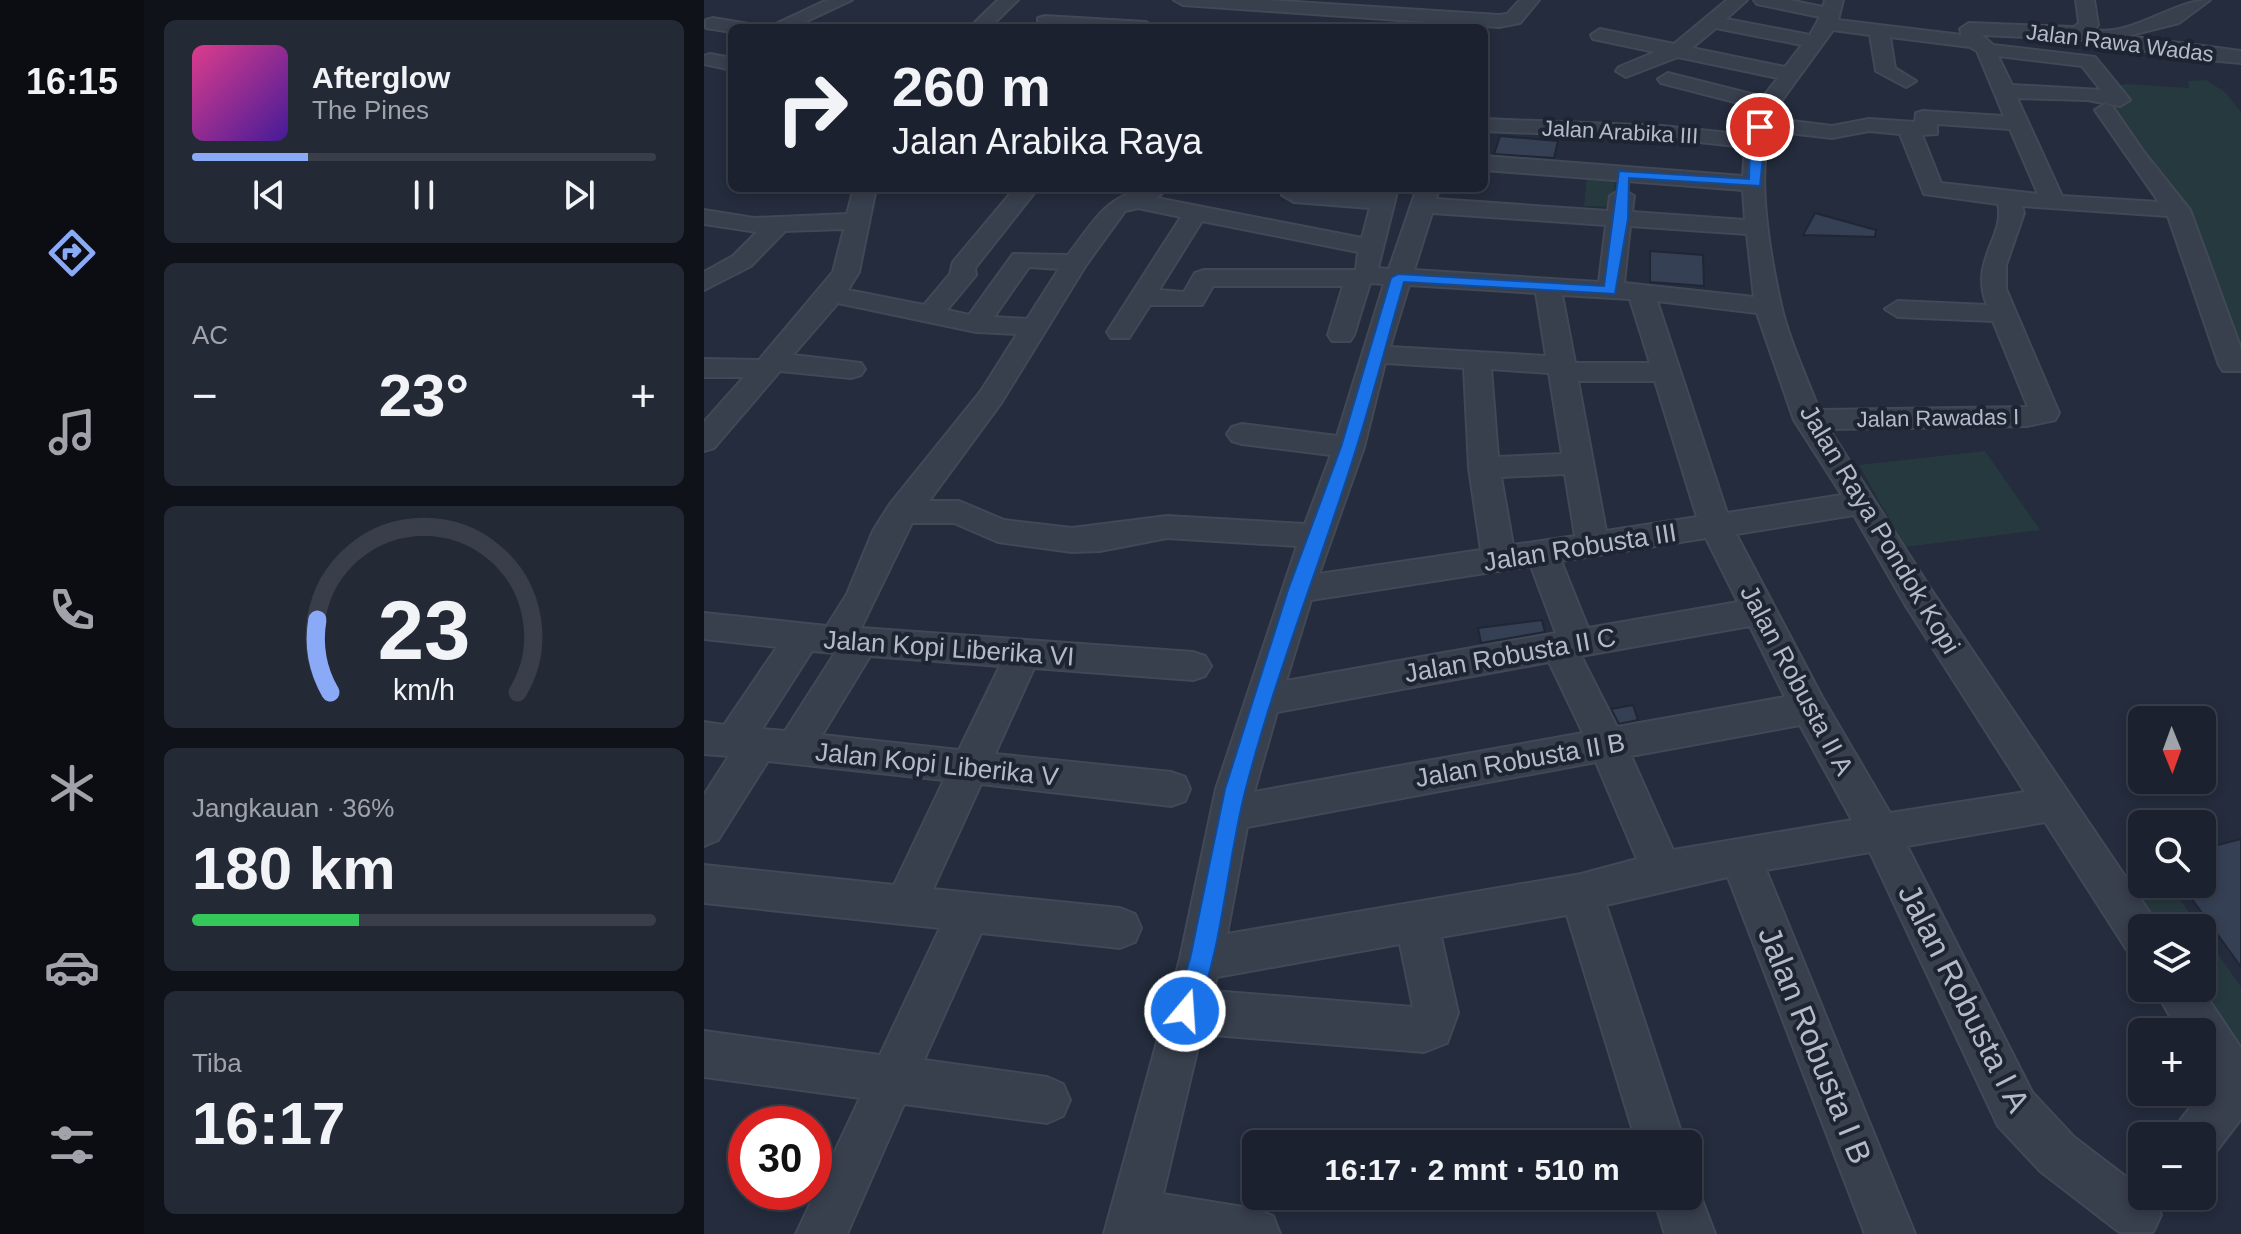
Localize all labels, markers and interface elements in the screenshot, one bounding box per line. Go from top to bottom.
street label: Jalan Rawa Wadas [2025,19,2215,67]
text: 260 m [892,55,1051,118]
icon: right [760,56,864,160]
text: 16:15 [26,61,118,102]
text: Afterglow [312,61,450,94]
pin [1726,93,1794,161]
text: The Pines [312,95,429,125]
icon: arrive [1738,105,1782,149]
street label: Jalan Arabika III [1541,115,1699,149]
text: Jalan Arabika Raya [892,121,1202,162]
icon: previous [247,173,291,217]
icon: pause [402,173,446,217]
icon: next [557,173,601,217]
icon: directions [44,225,100,281]
text: AC [192,320,228,350]
text: 23° [379,362,469,429]
text: − [192,371,218,420]
text: + [630,371,656,420]
street label: Jalan Raya Pondok Kopi [1794,399,1966,659]
icon: music [44,404,100,460]
street label: Jalan Rawadas I [1856,404,2020,432]
street label: Jalan Robusta III [1481,517,1679,577]
street label: Jalan Robusta II A [1734,580,1860,781]
icon: phone [44,582,100,638]
text: 23 [378,584,470,677]
street label: Jalan Robusta II C [1402,622,1618,688]
street label: Jalan Kopi Liberika VI [823,624,1075,672]
text: km/h [393,674,455,706]
north arrow [2128,706,2216,794]
map controls [2128,706,2216,1210]
street label: Jalan Robusta II B [1413,727,1627,793]
street label: Jalan Kopi Liberika V [814,736,1061,792]
icon: climate [44,760,100,816]
text: Jangkauan · 36% [192,793,394,823]
button: search [2128,810,2216,898]
text: 180 km [192,835,396,902]
street label: Jalan Robusta I A [1891,878,2037,1119]
button: layers [2128,914,2216,1002]
street label: Jalan Robusta I B [1751,921,1879,1169]
icon: car [44,939,100,995]
position arrow [1143,969,1227,1053]
button: + [2128,1018,2216,1106]
text: Tiba [192,1048,242,1078]
text: 16:17 [192,1090,345,1157]
speed limit sign: 30 [728,1106,832,1210]
icon: filters [44,1117,100,1173]
button: − [2128,1122,2216,1210]
text: 16:17 · 2 mnt · 510 m [1324,1153,1620,1186]

